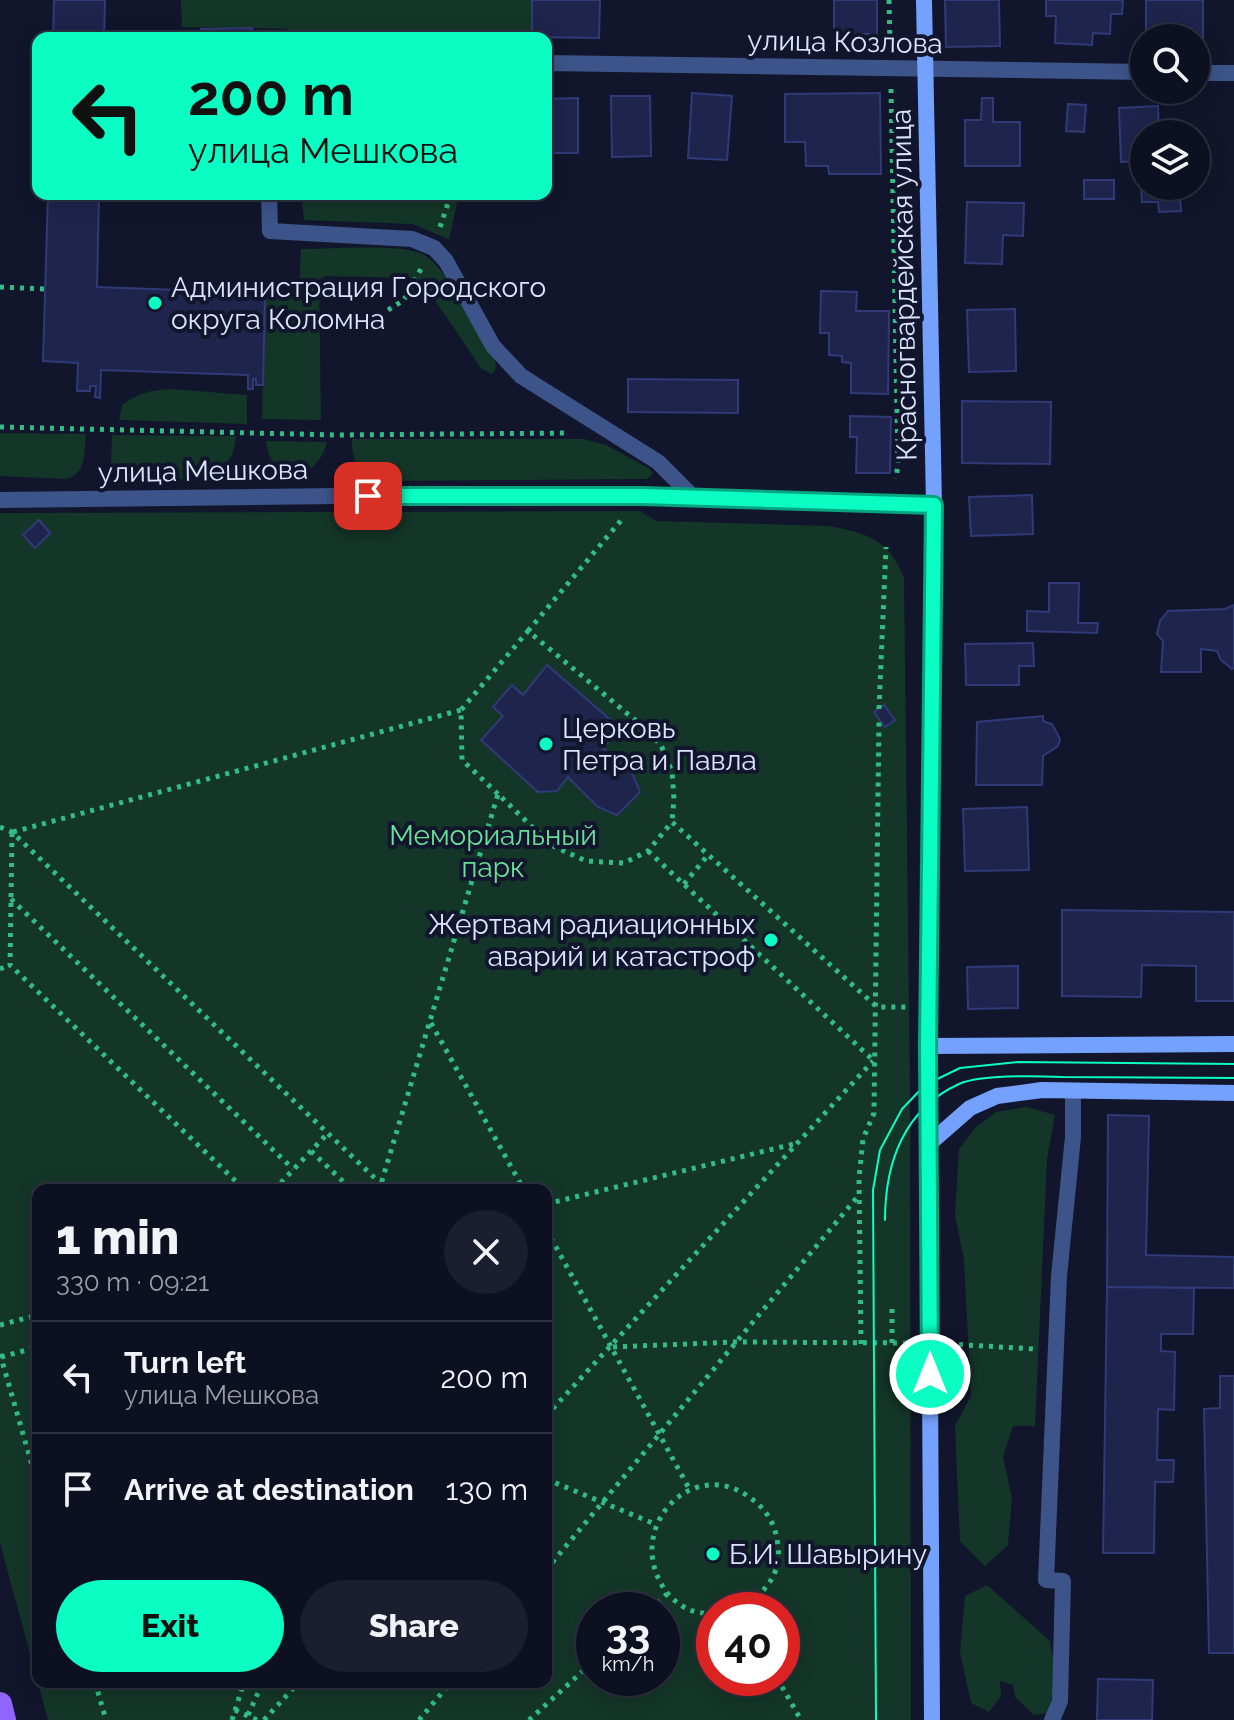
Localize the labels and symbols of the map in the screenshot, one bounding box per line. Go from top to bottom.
street label: улица Козлова [747,24,943,60]
street label: Красногвардейская улица [884,109,924,461]
place label: Администрация Городского округа Коломна [171,271,546,336]
marker: Администрация Городского округа Коломна [146,294,164,312]
street label: улица Мешкова [98,453,308,489]
pin [334,462,402,530]
place label: Церковь Петра и Павла [562,712,757,777]
marker: Церковь Петра и Павла [537,735,555,753]
park label: Мемориальный парк [389,819,597,884]
place label: Жертвам радиационных аварий и катастроф [428,908,755,973]
marker: Жертвам радиационных аварий и катастроф [762,931,780,949]
position arrow [888,1332,972,1416]
place label: Б.И. Шавырину [729,1538,927,1571]
marker: Б.И. Шавырину [704,1545,722,1563]
speed limit sign: 40 [696,1592,800,1696]

